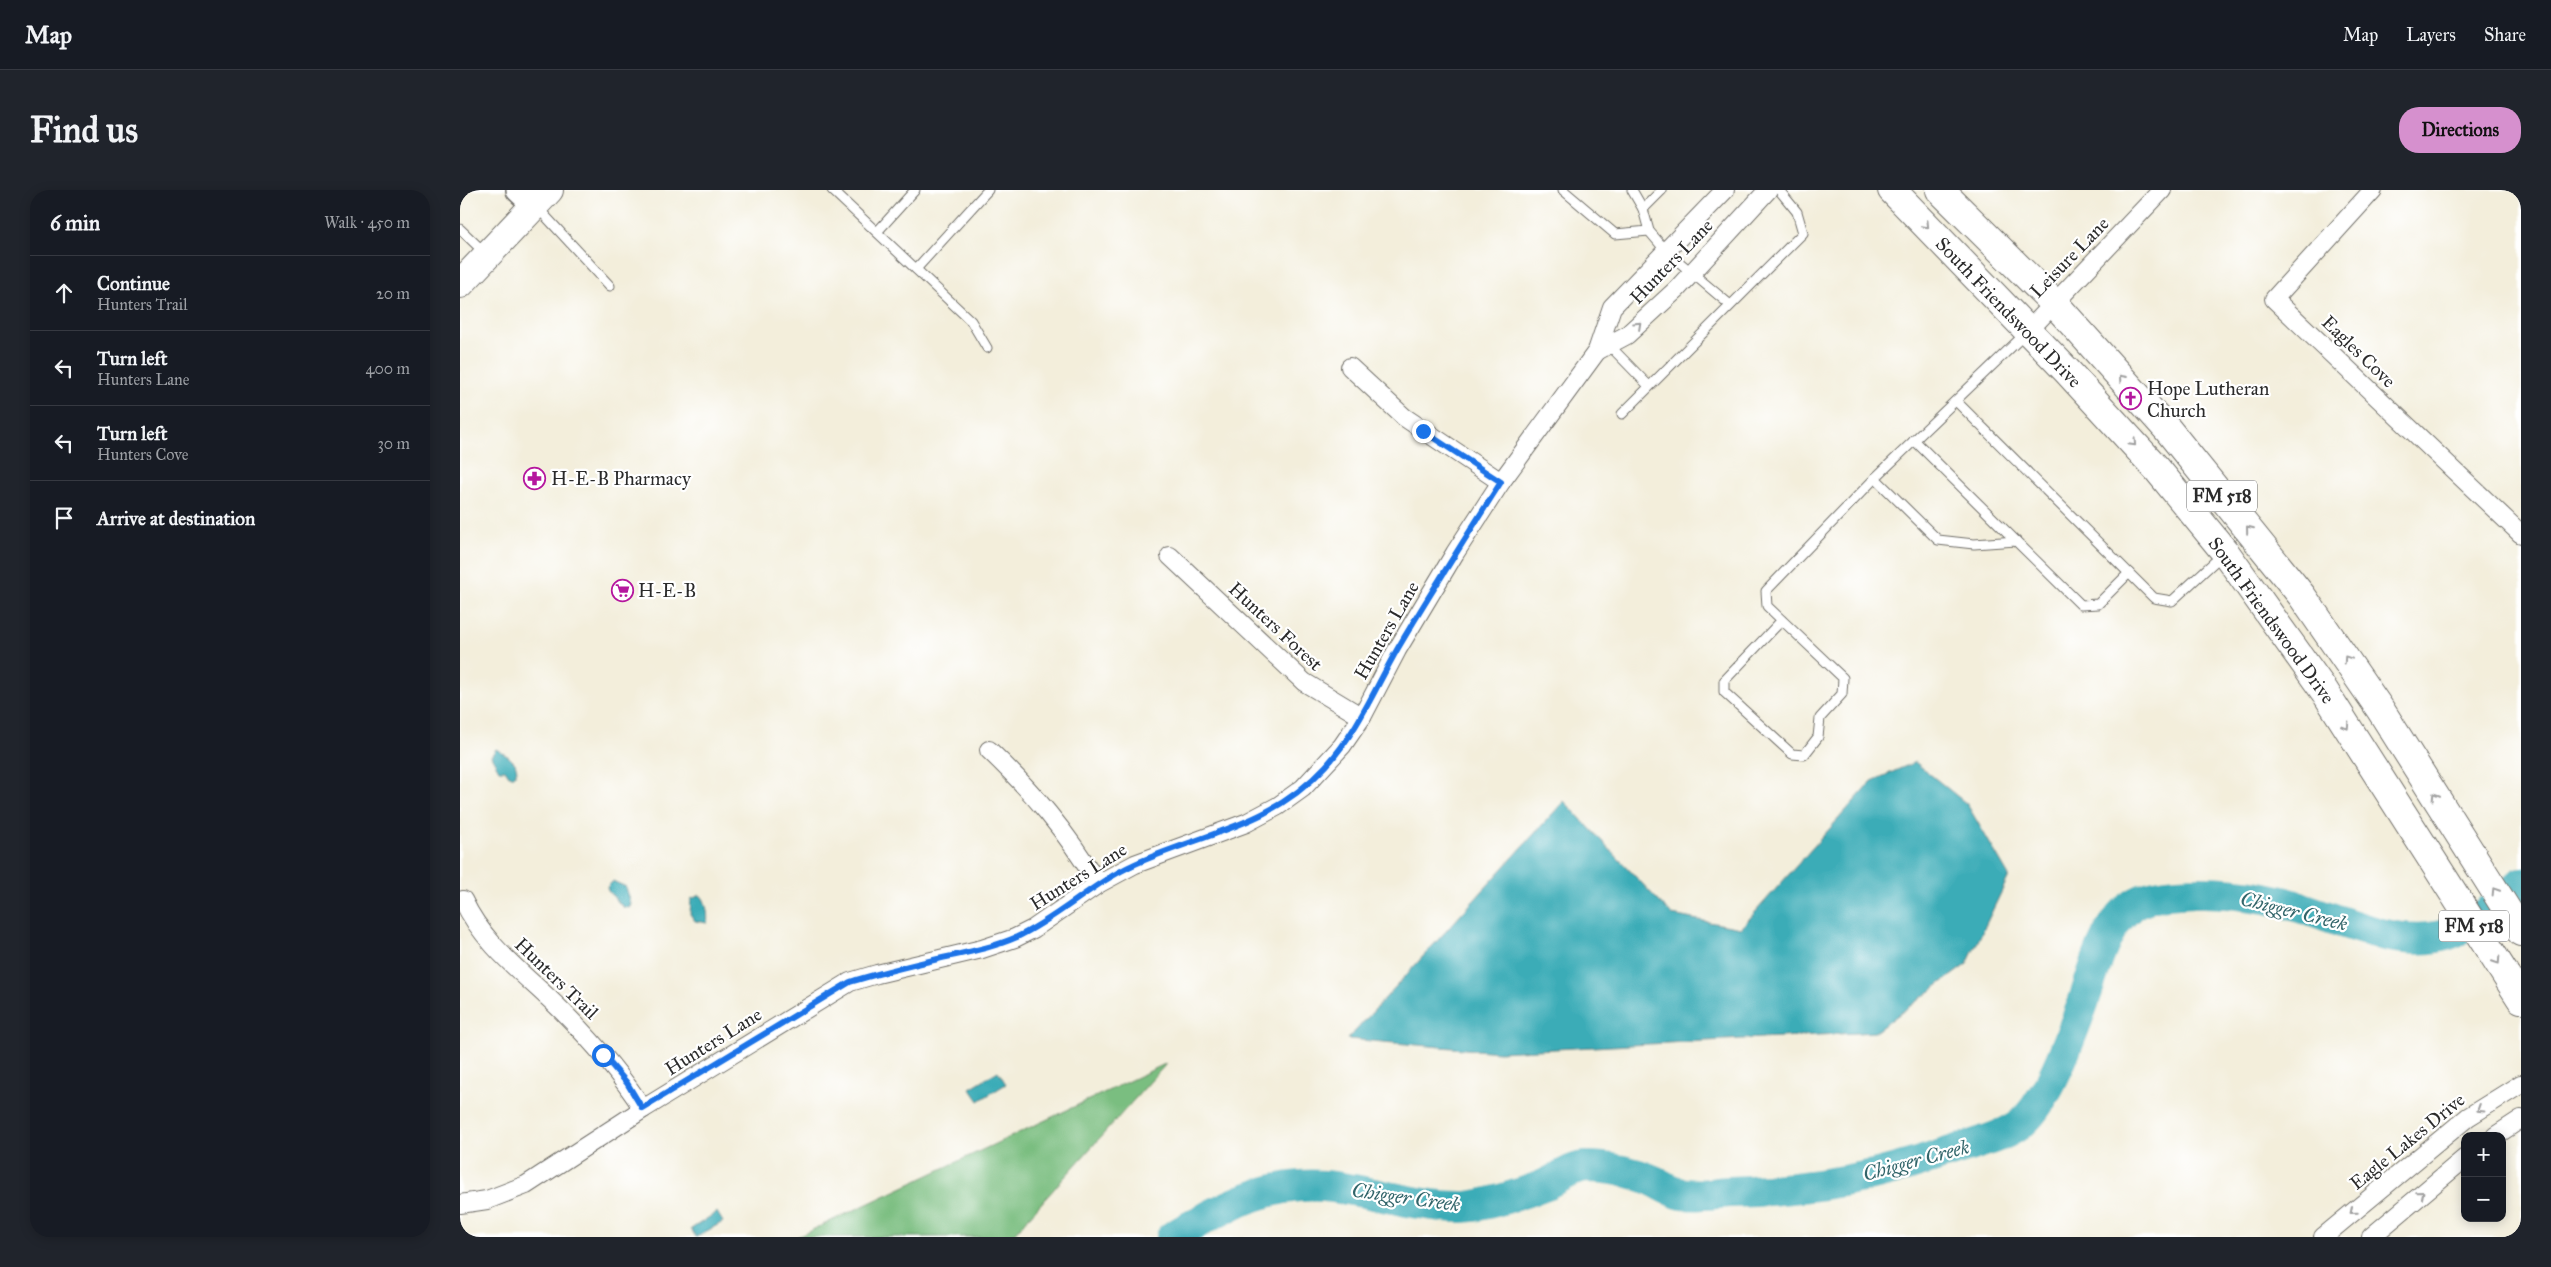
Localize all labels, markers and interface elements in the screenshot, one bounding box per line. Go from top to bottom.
text: Map [25,20,72,50]
text: Map [2343,24,2378,46]
text: Layers [2406,24,2456,46]
text: Share [2484,24,2526,46]
button: Directions [2399,107,2521,153]
text: Find us [30,109,138,152]
text: 6 min [50,210,100,236]
street label: Leisure Lane [2025,212,2114,303]
text: Walk · 450 m [324,213,410,232]
street label: Hunters Lane [1625,214,1718,309]
one-way arrow [1920,219,1929,228]
street label: South Friendswood Drive [1931,232,2087,392]
text: Continue [97,272,170,295]
icon: ahead [50,279,78,307]
text: 20 m [376,284,410,303]
text: Hunters Trail [97,295,187,314]
street label: Eagles Cove [2316,310,2400,393]
one-way arrow [1632,322,1641,331]
text: Turn left [97,347,167,370]
icon: left [50,354,78,382]
text: 400 m [366,359,410,378]
text: Hunters Lane [97,370,189,389]
one-way arrow [2119,375,2128,384]
place label: Hope Lutheran Church [2147,377,2269,422]
church icon: Hope Lutheran Church [2119,387,2143,411]
route end [1412,420,1435,443]
text: Turn left [97,422,167,445]
icon: left [50,429,78,457]
text: 30 m [377,434,410,453]
one-way arrow [2127,438,2136,447]
text: Hunters Cove [97,445,189,464]
pharmacy icon: H-E-B Pharmacy [523,466,547,490]
place label: H-E-B Pharmacy [551,467,692,490]
road number: FM 518 [2187,480,2257,512]
icon: arrive [50,504,78,532]
text: Arrive at destination [97,507,255,530]
one-way arrow [2247,526,2255,535]
street label: South Friendswood Drive [2203,532,2340,708]
street label: Hunters Forest [1224,577,1327,676]
street label: Hunters Lane [1349,577,1424,683]
supermarket icon: H-E-B [610,578,634,602]
place label: H-E-B [638,579,696,602]
one-way arrow [2344,655,2353,665]
one-way arrow [2340,721,2350,730]
one-way arrow [2431,792,2441,801]
street label: Hunters Lane [1026,838,1131,915]
water label: Chigger Creek [2238,886,2350,936]
one-way arrow [2492,888,2501,897]
road number: FM 518 [2439,910,2509,941]
street label: Hunters Trail [510,933,604,1025]
one-way arrow [2491,955,2500,965]
street label: Hunters Lane [661,1003,766,1080]
route start [592,1044,615,1067]
street label: Eagle Lakes Drive [2345,1088,2470,1196]
one-way arrow [2476,1103,2485,1113]
map controls [2461,1132,2506,1222]
button: + [2461,1132,2506,1177]
water label: Chigger Creek [1860,1134,1972,1186]
button: − [2461,1177,2506,1222]
water label: Chigger Creek [1350,1178,1462,1217]
one-way arrow [2415,1192,2424,1200]
one-way arrow [2350,1206,2359,1215]

